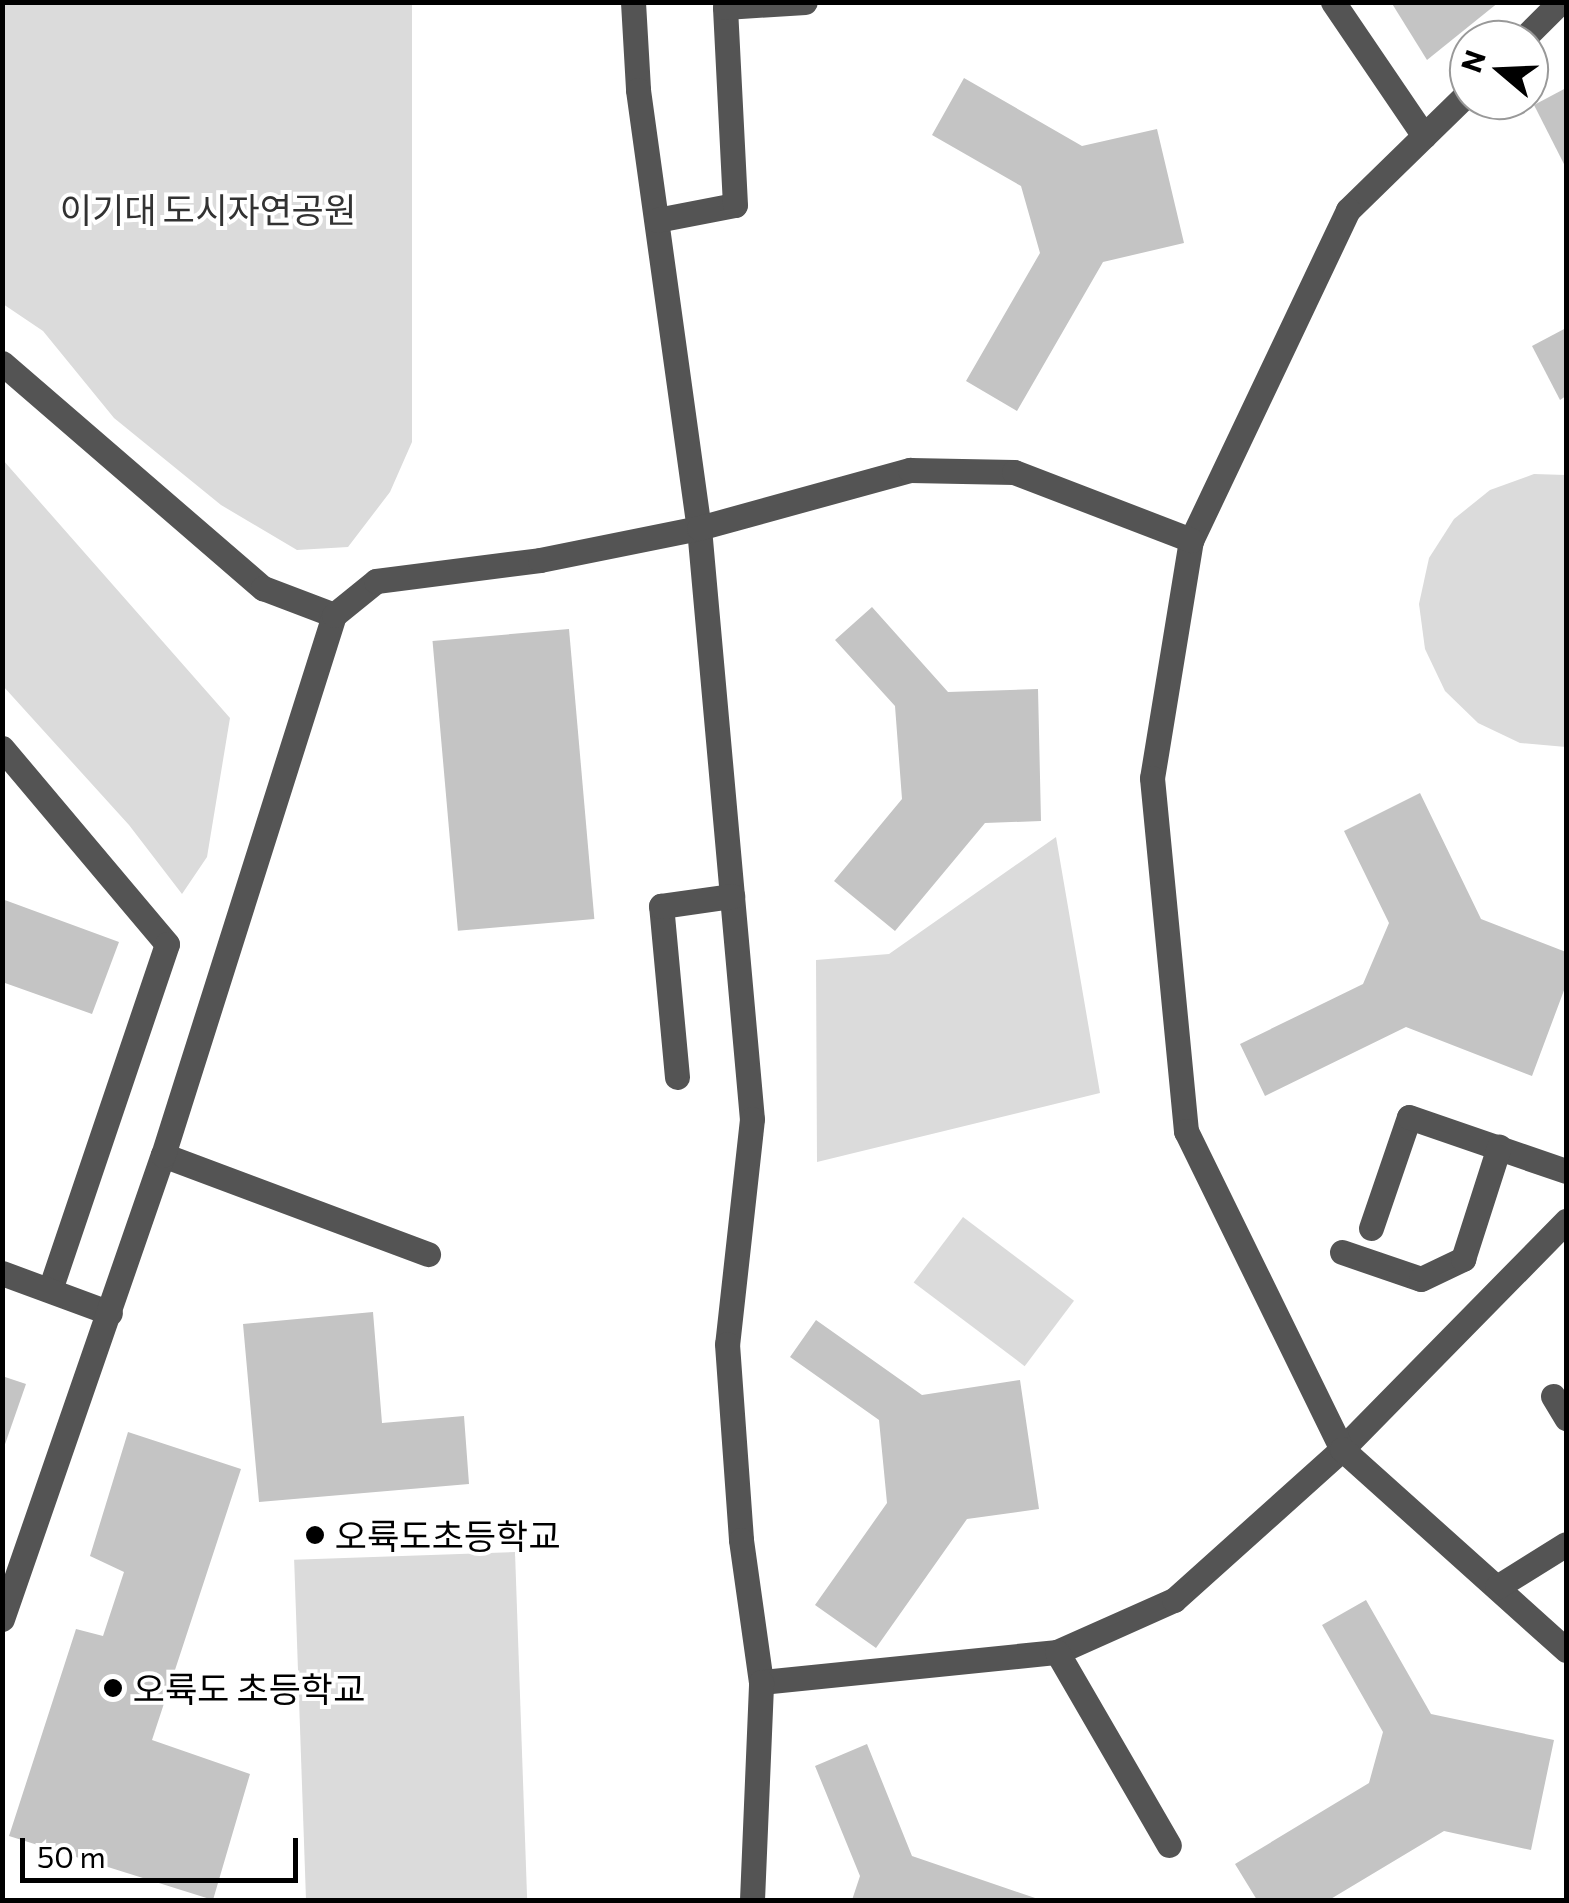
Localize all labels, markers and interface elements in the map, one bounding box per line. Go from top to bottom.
north arrow [1449,20,1549,120]
text: N [1453,45,1492,76]
park label: 이기대 도시자연공원 [60,188,356,230]
place label: 오륙도초등학교 [335,1514,560,1556]
marker: 오륙도초등학교 [304,1524,326,1546]
place label: 오륙도 초등학교 [133,1667,365,1709]
marker: 오륙도 초등학교 [102,1677,124,1699]
scale bar [25,1818,302,1880]
text: 50 m [37,1837,106,1874]

